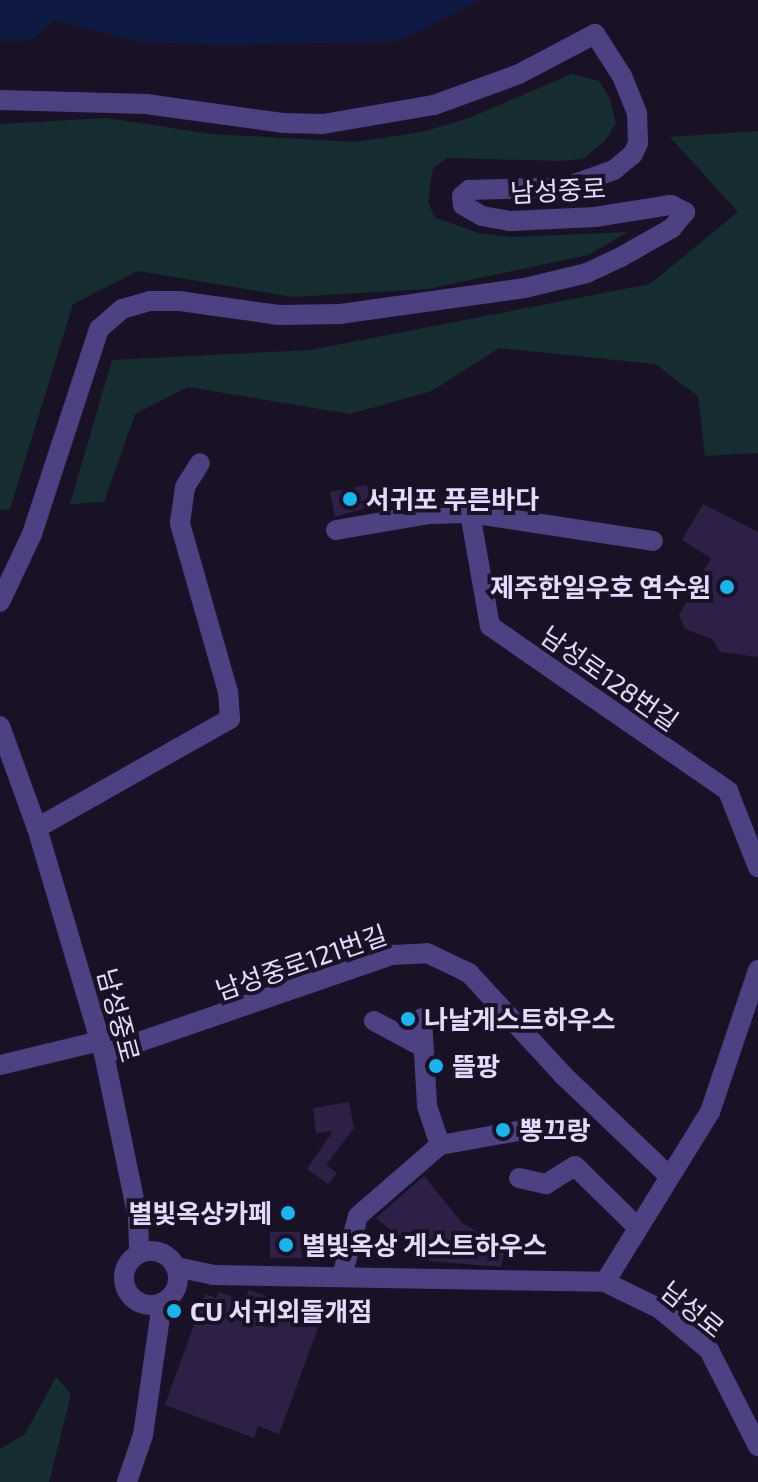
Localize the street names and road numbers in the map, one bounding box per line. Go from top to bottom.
street label: 남성중로 [509,172,607,208]
street label: 남성로128번길 [535,619,685,737]
street label: 남성중로121번길 [211,918,391,1006]
street label: 남성중로 [92,965,146,1065]
street label: 남성로 [655,1274,731,1344]

